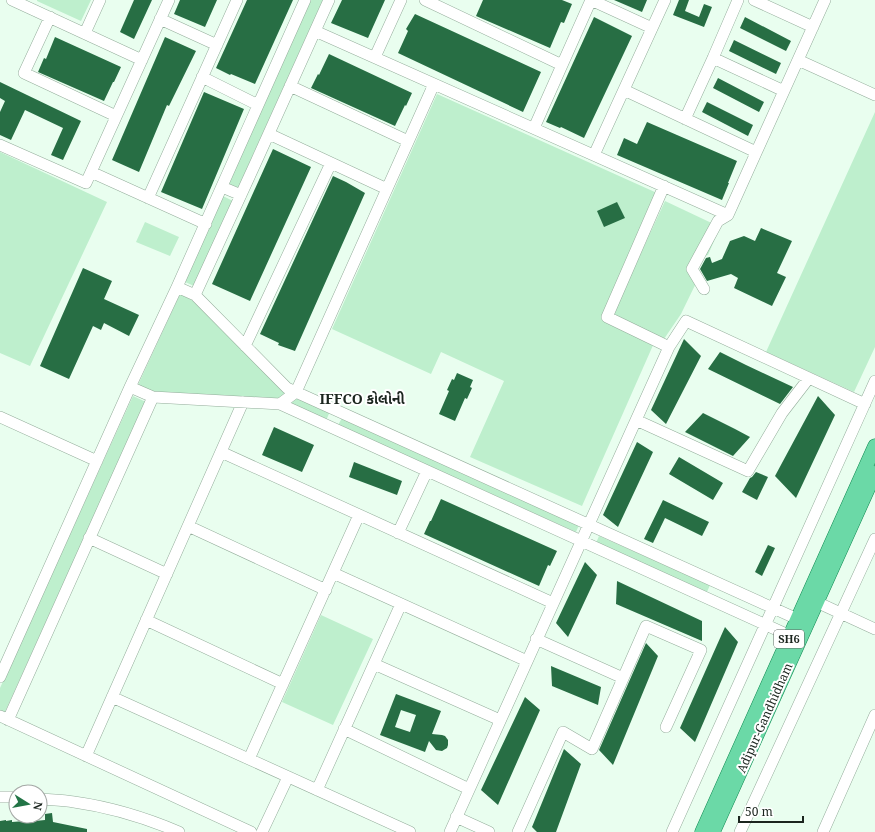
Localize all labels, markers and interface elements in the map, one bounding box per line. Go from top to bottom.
district label: IFFCO કોલોની [319,389,406,408]
road number: SH6 [774,630,804,648]
street label: Adipur-Gandhidham [733,660,796,776]
north arrow [8,784,48,824]
scale bar [739,798,803,824]
text: N [30,800,46,812]
text: 50 m [745,803,773,820]

